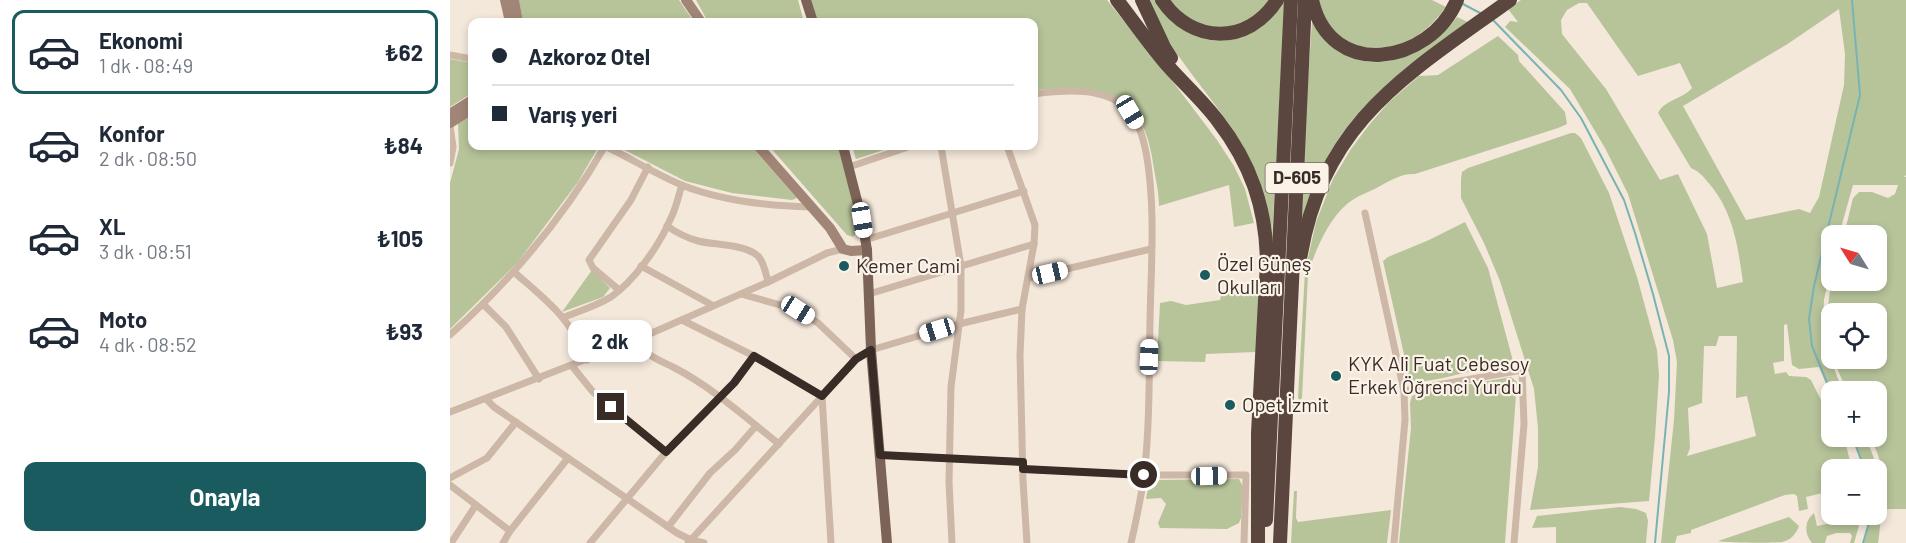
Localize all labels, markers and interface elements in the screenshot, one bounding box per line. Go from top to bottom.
icon: car [27,25,81,79]
text: Ekonomi [99,27,183,53]
text: ₺62 [385,39,423,65]
text: Azkoroz Otel [528,43,650,69]
text: 1 dk · 08:49 [99,53,193,77]
car [1113,92,1147,132]
text: Varış yeri [528,101,617,127]
icon: car [27,118,81,172]
text: Konfor [99,120,165,146]
text: ₺84 [384,132,423,158]
text: 2 dk · 08:50 [99,146,197,170]
road number: D-605 [1266,163,1328,193]
car [850,201,874,239]
icon: car [27,211,81,265]
text: XL [99,213,125,239]
text: ₺105 [377,225,423,251]
north arrow [1821,225,1887,291]
map controls [1821,225,1887,525]
text: 3 dk · 08:51 [99,239,192,263]
place label: Özel Güneş Okulları [1217,251,1311,298]
place label: Kemer Cami [856,253,960,277]
marker: Kemer Cami [837,259,851,273]
car [1030,260,1070,286]
marker: Özel Güneş Okulları [1198,268,1212,282]
car [778,293,818,327]
button: locate [1821,303,1887,369]
icon: car [27,304,81,358]
text: Moto [99,306,147,332]
car [917,316,957,344]
text: ₺93 [385,318,423,344]
callout: 2 dk [569,320,653,362]
text: 2 dk [591,329,629,353]
text: 4 dk · 08:52 [99,332,197,356]
car [1139,339,1159,375]
place label: KYK Ali Fuat Cebesoy Erkek Öğrenci Yurdu [1348,351,1529,398]
marker: KYK Ali Fuat Cebesoy Erkek Öğrenci Yurdu [1329,369,1343,383]
button: + [1821,381,1887,447]
place label: Opet İzmit [1242,392,1329,416]
route end [597,393,624,420]
marker: Opet İzmit [1223,398,1237,412]
button: − [1821,459,1887,525]
route start [1130,461,1157,488]
button: Onayla [24,462,426,531]
car [1191,467,1227,485]

